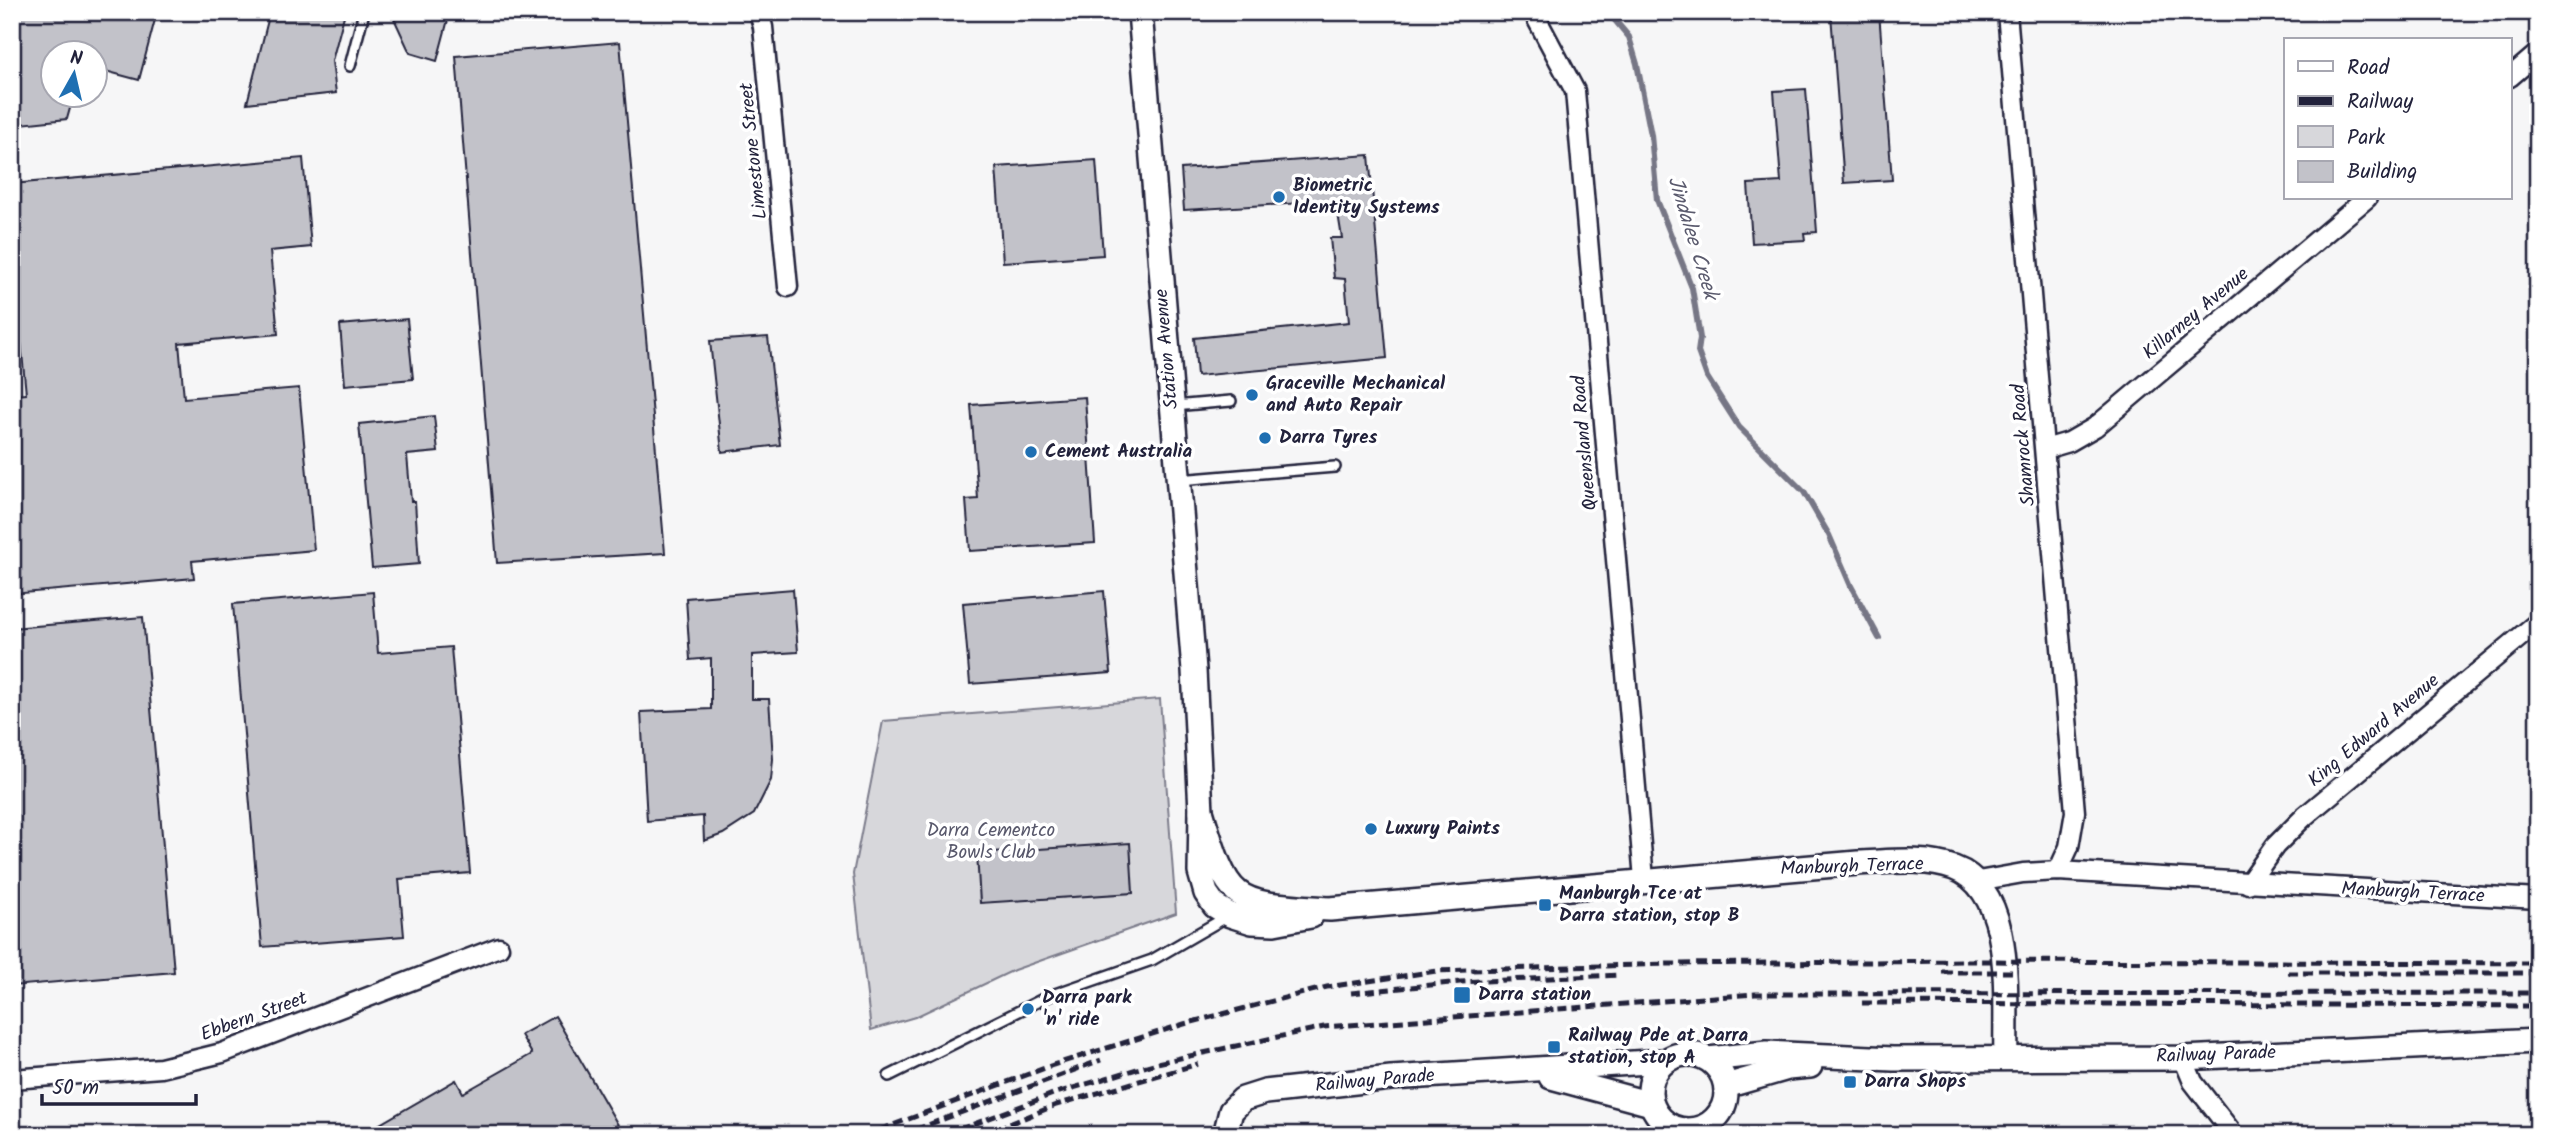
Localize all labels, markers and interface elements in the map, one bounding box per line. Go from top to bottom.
north arrow [38,38,108,108]
legend [2284,38,2512,200]
text: N [68,43,84,75]
text: Road [2347,52,2390,85]
street label: Limestone Street [732,81,776,221]
text: Railway [2347,86,2413,119]
text: Park [2347,122,2385,155]
text: Building [2347,156,2417,189]
place label: Biometric Identity Systems [1293,171,1440,223]
water label: Jindalee Creek [1658,172,1727,307]
marker: Biometric Identity Systems [1271,189,1287,205]
street label: Killarney Avenue [2136,260,2256,368]
street label: Station Avenue [1147,287,1187,410]
place label: Graceville Mechanical and Auto Repair [1266,369,1446,421]
street label: Queensland Road [1564,374,1606,512]
street label: Shamrock Road [2004,382,2044,507]
marker: Graceville Mechanical and Auto Repair [1244,387,1260,403]
place label: Darra Tyres [1279,423,1377,453]
marker: Darra Tyres [1257,430,1273,446]
place label: Cement Australia [1045,437,1192,467]
marker: Cement Australia [1023,444,1039,460]
street label: King Edward Avenue [2301,666,2447,795]
place label: Luxury Paints [1385,814,1500,844]
park label: Darra Cementco Bowls Club [927,816,1055,868]
marker: Luxury Paints [1363,821,1379,837]
street label: Manburgh Terrace [1780,849,1925,884]
street label: Manburgh Terrace [2341,874,2486,912]
place label: Manburgh Tce at Darra station, stop B [1559,879,1740,931]
marker: Manburgh Tce at Darra station, stop B [1537,897,1553,913]
place label: Darra station [1478,980,1591,1010]
place label: Darra park 'n' ride [1042,983,1132,1035]
street label: Ebbern Street [196,984,312,1050]
marker: Darra station [1452,985,1472,1005]
marker: Darra park 'n' ride [1020,1001,1036,1017]
place label: Railway Pde at Darra station, stop A [1568,1021,1748,1073]
street label: Railway Parade [2156,1038,2277,1072]
marker: Railway Pde at Darra station, stop A [1546,1039,1562,1055]
street label: Railway Parade [1314,1061,1436,1101]
scale bar [42,1063,196,1107]
place label: Darra Shops [1864,1067,1966,1097]
text: 50 m [52,1072,99,1105]
marker: Darra Shops [1842,1074,1858,1090]

